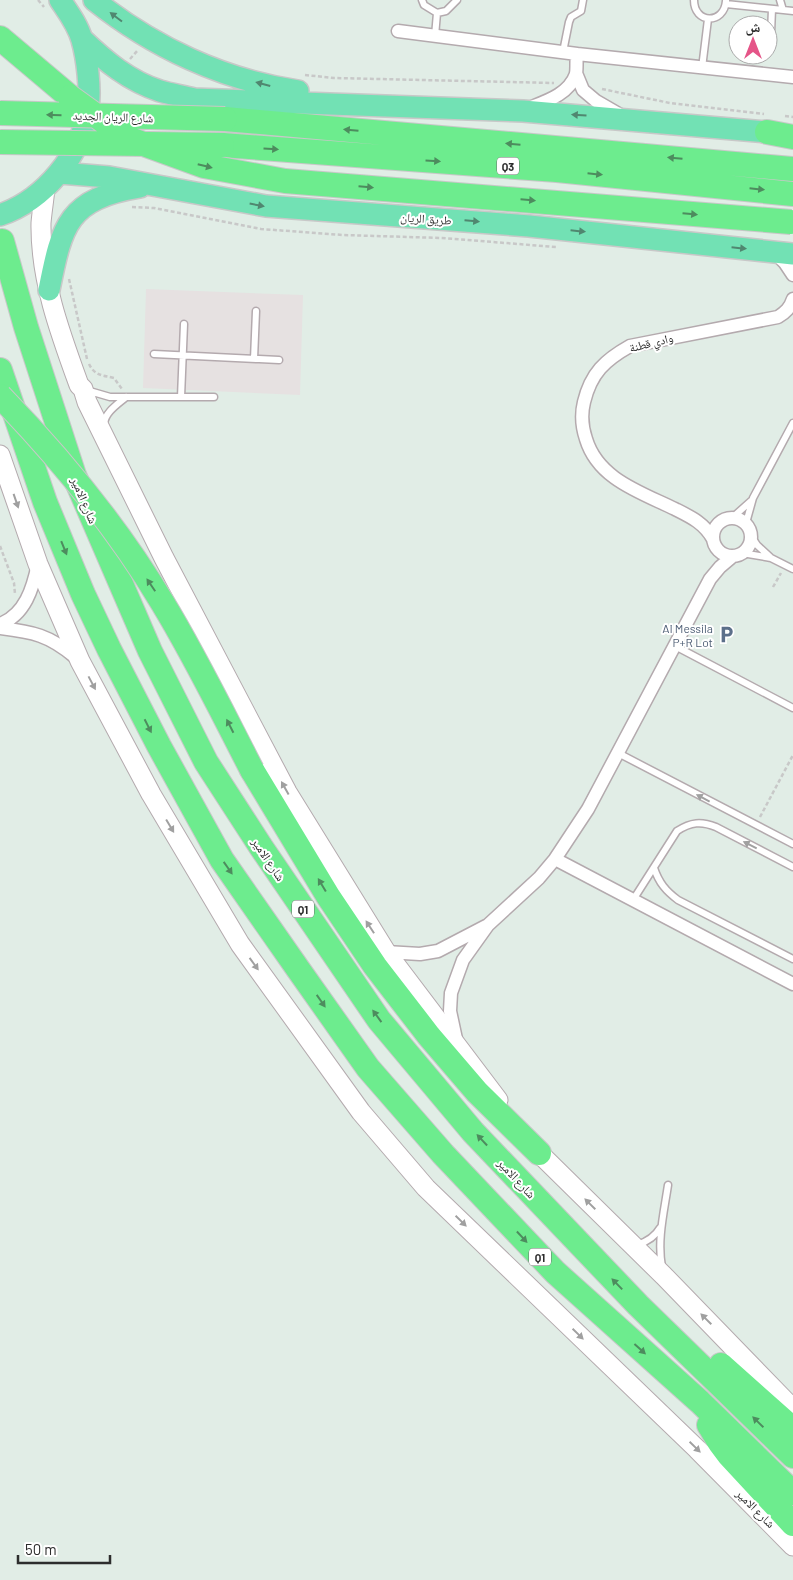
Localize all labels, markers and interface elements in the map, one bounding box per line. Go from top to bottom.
one-way arrow [109,12,123,22]
north arrow [728,15,778,65]
text: ش [746,18,761,36]
one-way arrow [255,80,270,88]
street label: شارع الريان الجديد [72,108,154,126]
one-way arrow [46,111,62,119]
one-way arrow [571,111,587,119]
one-way arrow [343,126,359,134]
one-way arrow [505,140,521,148]
one-way arrow [263,145,279,153]
one-way arrow [666,154,682,162]
one-way arrow [425,157,441,165]
road number: Q3 [497,158,519,175]
one-way arrow [198,162,213,170]
one-way arrow [587,170,603,178]
one-way arrow [359,184,375,192]
one-way arrow [749,186,765,194]
one-way arrow [521,197,537,205]
one-way arrow [250,201,266,209]
street label: طريق الريان [400,209,452,228]
one-way arrow [683,210,699,218]
one-way arrow [464,217,480,225]
one-way arrow [570,227,586,235]
one-way arrow [731,245,747,253]
street label: وادي قطنة [628,330,675,358]
street label: شارع الامير [67,474,101,526]
one-way arrow [12,494,20,509]
one-way arrow [60,541,68,556]
one-way arrow [146,578,156,591]
place label: Al Messila P+R Lot [662,621,713,649]
parking icon: Al Messila P+R Lot [717,625,737,645]
one-way arrow [88,676,96,690]
one-way arrow [144,719,152,733]
one-way arrow [226,719,234,734]
one-way arrow [281,781,289,796]
one-way arrow [696,794,710,802]
one-way arrow [166,818,174,833]
street label: شارع الامير [247,834,289,884]
one-way arrow [742,841,757,849]
one-way arrow [223,861,233,875]
one-way arrow [317,879,326,892]
road number: Q1 [292,901,314,918]
one-way arrow [365,920,374,934]
one-way arrow [249,958,259,971]
one-way arrow [316,994,326,1008]
one-way arrow [372,1009,382,1023]
one-way arrow [476,1135,488,1147]
street label: شارع الامير [493,1155,539,1202]
one-way arrow [585,1198,597,1210]
one-way arrow [455,1215,467,1227]
one-way arrow [516,1231,528,1243]
road number: Q1 [529,1248,551,1266]
one-way arrow [611,1278,623,1290]
one-way arrow [700,1313,712,1325]
one-way arrow [572,1328,584,1340]
one-way arrow [633,1343,646,1354]
one-way arrow [752,1416,764,1428]
one-way arrow [689,1441,701,1453]
street label: شارع الامير [732,1485,778,1532]
scale bar [18,1532,110,1564]
text: 50 m [25,1540,57,1558]

